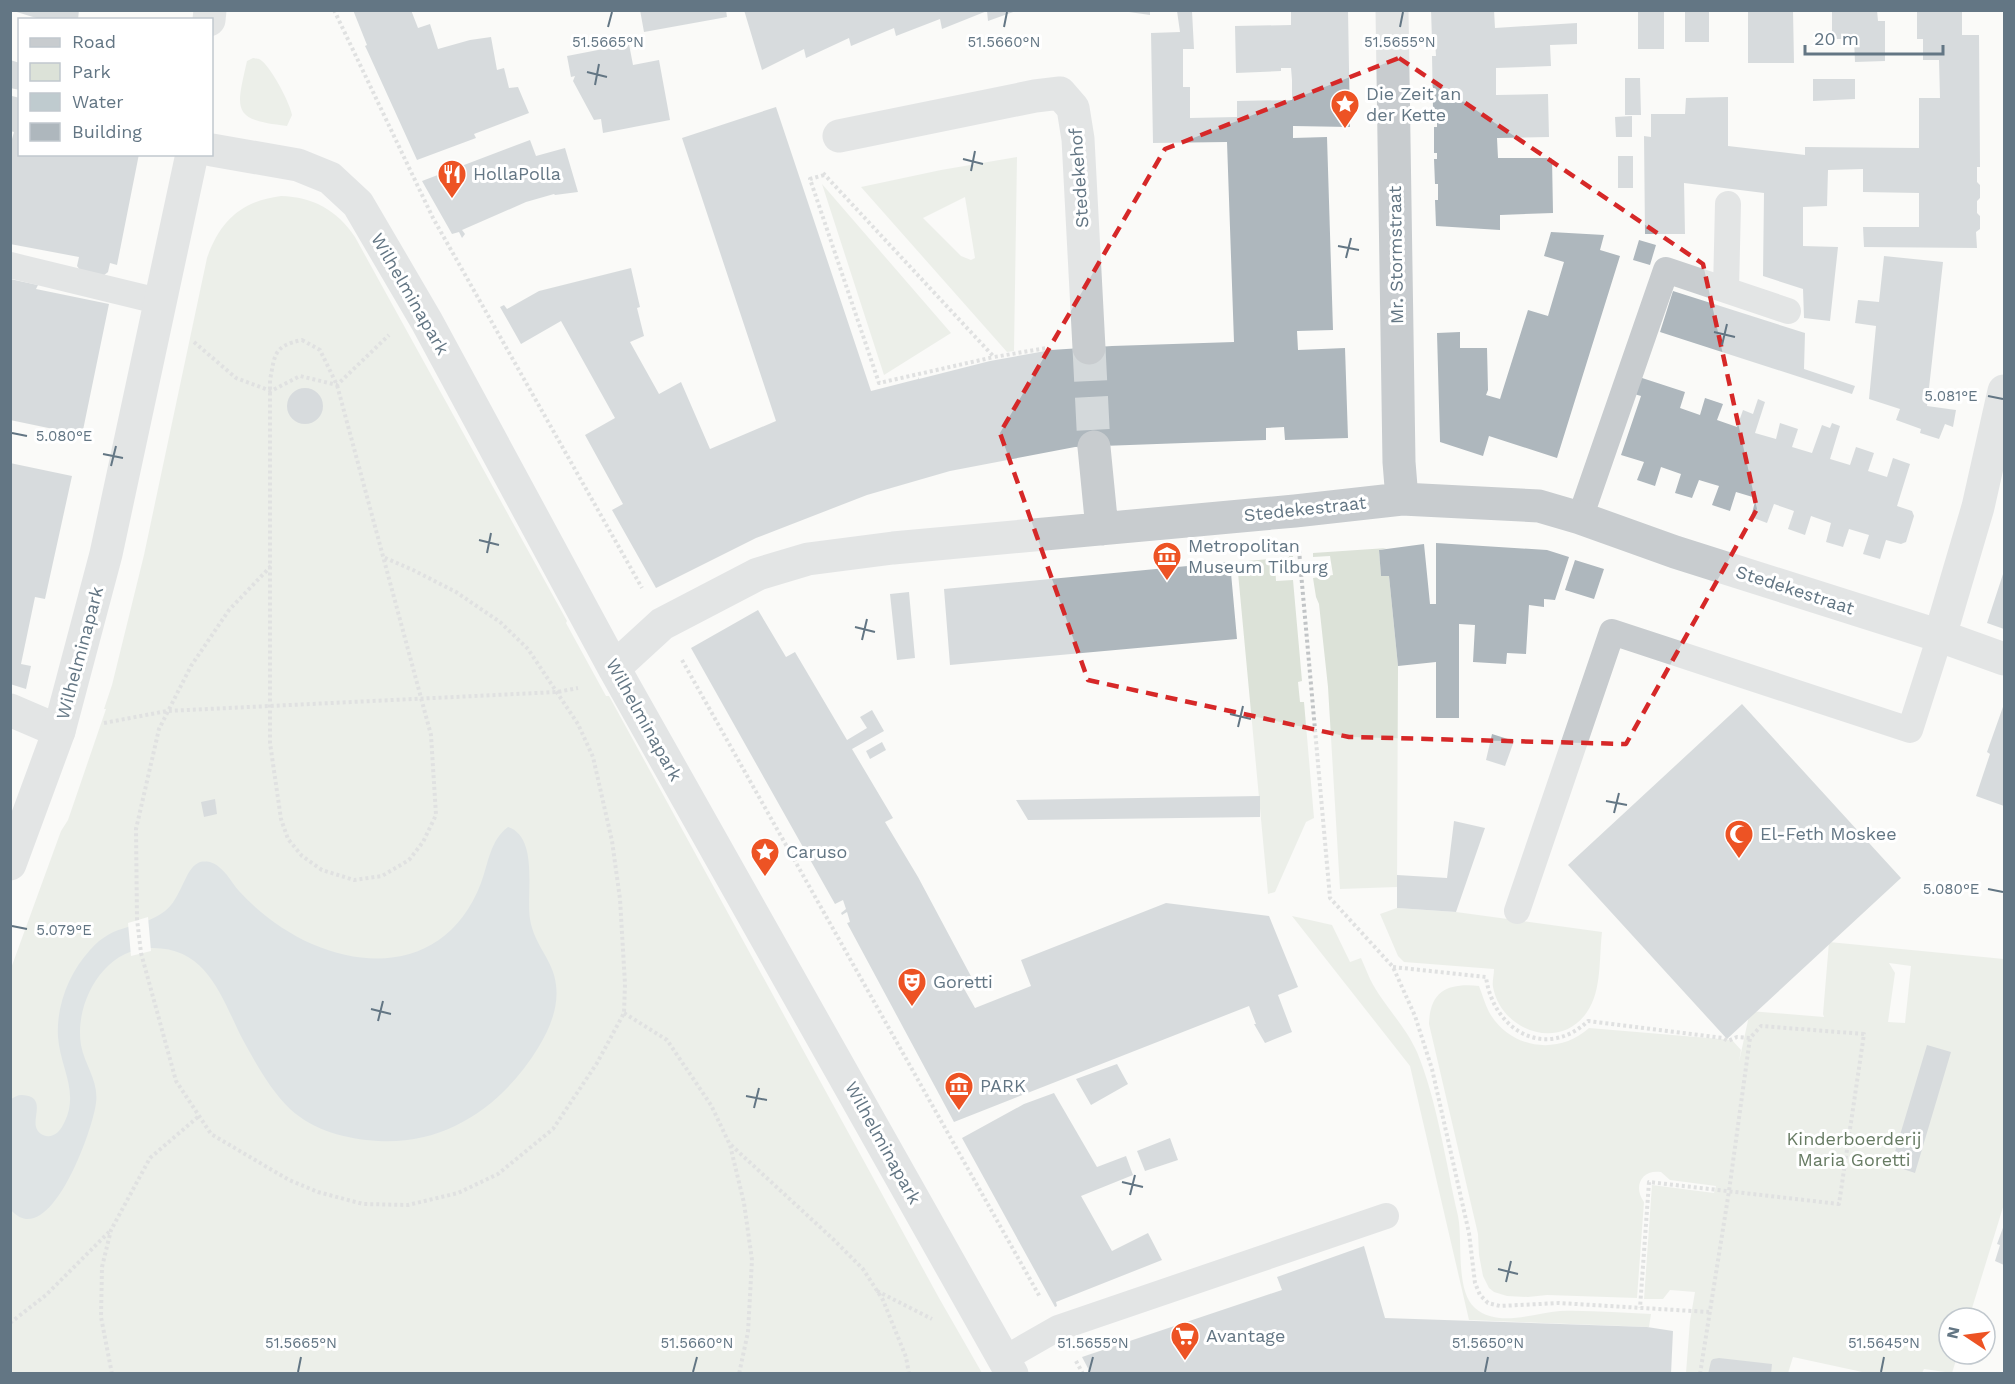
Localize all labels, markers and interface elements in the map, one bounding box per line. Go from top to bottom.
legend [18,18,213,156]
scale bar [1805,18,1943,56]
text: 20 m [1814,28,1859,49]
text: Road [72,31,116,52]
text: 51.5665°N [572,33,644,51]
text: 51.5660°N [968,33,1040,51]
text: 51.5655°N [1364,33,1436,51]
text: Park [72,61,111,82]
place label: Die Zeit an der Kette [1366,83,1461,125]
place icon: Die Zeit an der Kette [1329,88,1361,130]
text: Water [72,91,124,112]
text: Building [72,121,142,142]
street label: Stedekehof [1065,127,1092,229]
restaurant icon: HollaPolla [436,158,468,200]
place label: HollaPolla [473,163,561,184]
street label: Mr. Stormstraat [1384,185,1407,324]
street label: Wilhelminapark [367,229,454,358]
text: 5.081°E [1924,387,1978,405]
text: 5.080°E [36,427,92,445]
street label: Stedekestraat [1243,492,1368,525]
place label: Metropolitan Museum Tilburg [1188,535,1328,577]
museum icon: Metropolitan Museum Tilburg [1151,540,1183,582]
street label: Stedekestraat [1733,561,1857,619]
street label: Wilhelminapark [52,584,107,722]
street label: Wilhelminapark [602,655,687,785]
mosque icon: El-Feth Moskee [1723,818,1755,860]
place label: El-Feth Moskee [1760,823,1897,844]
place icon: Caruso [749,836,781,878]
place label: Caruso [786,841,847,862]
text: 5.080°E [1923,880,1979,898]
text: 5.079°E [36,921,92,939]
theatre icon: Goretti [896,966,928,1008]
place label: Goretti [933,971,993,992]
museum icon: PARK [943,1070,975,1112]
place label: PARK [980,1075,1026,1096]
street label: Wilhelminapark [841,1078,926,1208]
park label: Kinderboerderij Maria Goretti [1787,1128,1921,1170]
north arrow [1937,1306,1997,1366]
supermarket icon: Avantage [1169,1320,1201,1362]
place label: Avantage [1206,1325,1285,1346]
text: N [1942,1325,1963,1341]
text: 51.5665°N [265,1334,337,1352]
text: 51.5660°N [661,1334,733,1352]
text: 51.5655°N [1057,1334,1129,1352]
text: 51.5650°N [1452,1334,1524,1352]
text: 51.5645°N [1848,1334,1920,1352]

